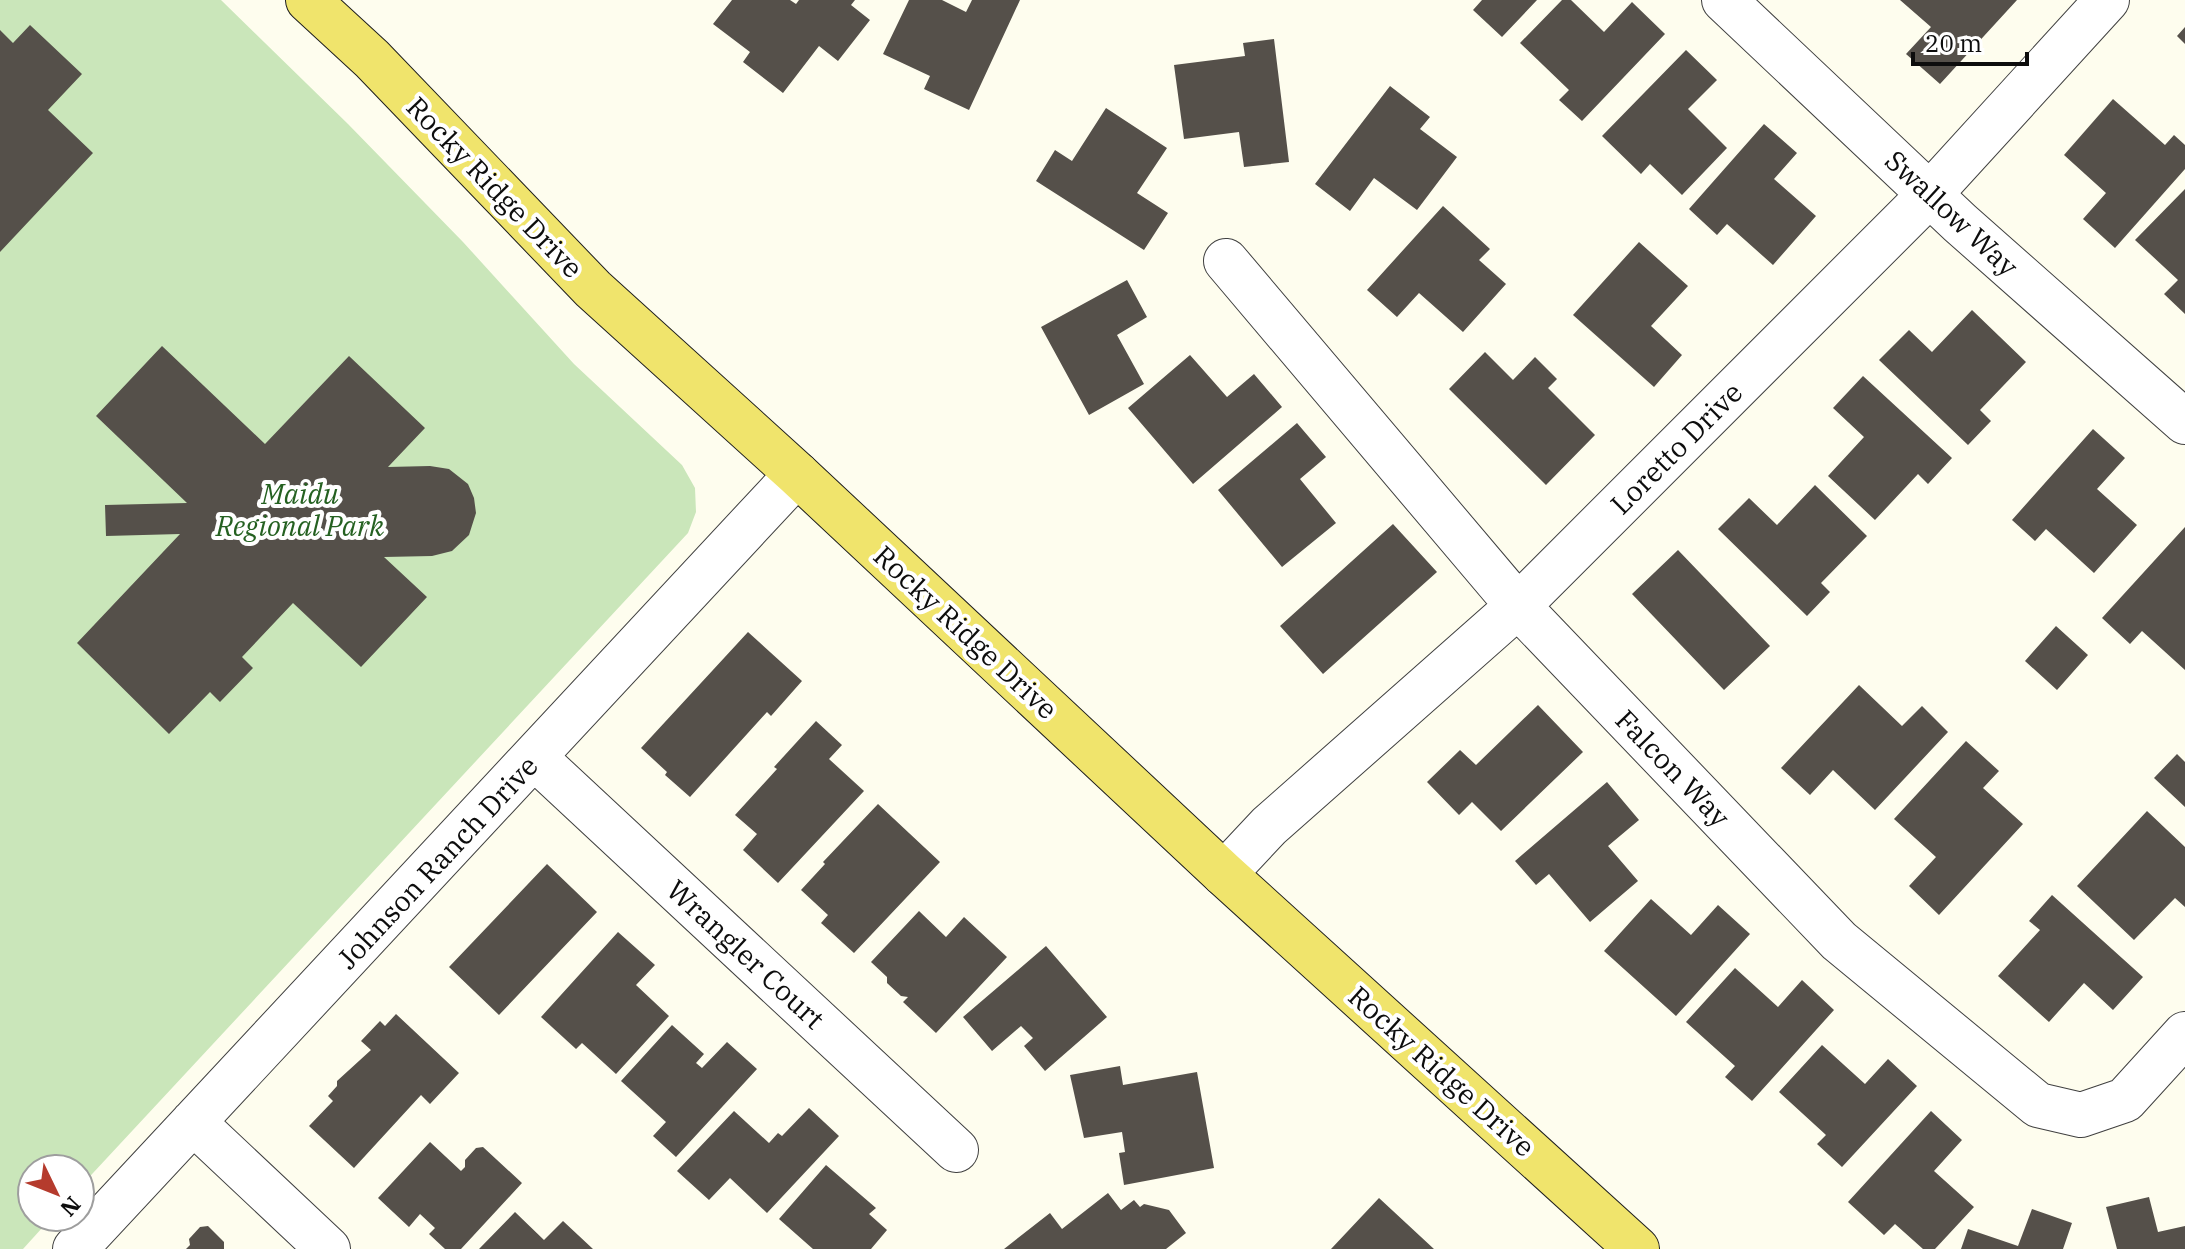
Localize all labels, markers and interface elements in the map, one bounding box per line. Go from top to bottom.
scale bar [1913,16,2027,66]
text: 20 m [1925,27,1982,59]
street label: Rocky Ridge Drive [399,88,591,286]
street label: Swallow Way [1877,142,2027,284]
street label: Loretto Drive [1602,374,1750,522]
park label: Maidu Regional Park [215,475,384,544]
street label: Rocky Ridge Drive [866,537,1066,727]
street label: Falcon Way [1608,701,1738,835]
street label: Johnson Ranch Drive [328,748,546,976]
street label: Wrangler Court [659,871,833,1037]
street label: Rocky Ridge Drive [1341,977,1543,1165]
north arrow [16,1153,96,1233]
text: N [54,1191,88,1223]

